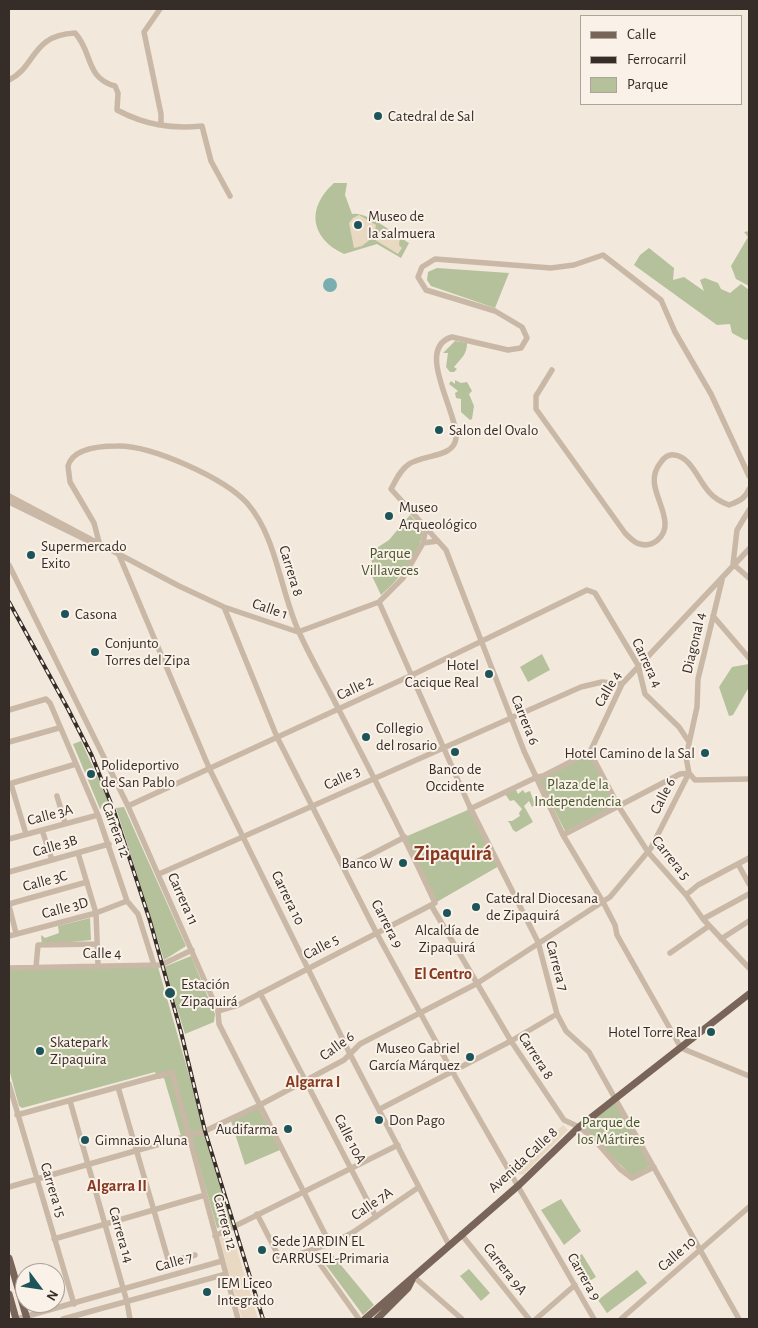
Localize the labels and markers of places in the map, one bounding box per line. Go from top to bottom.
place label: Catedral de Sal [388,107,474,125]
marker: Catedral de Sal [372,110,384,122]
place label: Museo de la salmuera [368,207,435,242]
marker: Museo de la salmuera [352,219,364,231]
place label: Salon del Ovalo [449,421,538,439]
marker: Salon del Ovalo [433,424,445,436]
place label: Museo Arqueológico [399,498,477,533]
marker: Museo Arqueológico [383,510,395,522]
place label: Supermercado Exito [41,537,127,572]
marker: Supermercado Exito [25,549,37,561]
place label: Casona [75,605,117,623]
marker: Casona [59,608,71,620]
place label: Conjunto Torres del Zipa [105,634,190,669]
marker: Conjunto Torres del Zipa [89,646,101,658]
place label: Hotel Cacique Real [405,656,479,691]
marker: Hotel Cacique Real [483,668,495,680]
place label: Collegio del rosario [376,719,437,754]
marker: Collegio del rosario [360,731,372,743]
place label: Hotel Camino de la Sal [565,744,695,762]
marker: Banco de Occidente [449,746,461,758]
marker: Hotel Camino de la Sal [699,747,711,759]
place label: Polideportivo de San Pablo [101,756,179,791]
place label: Banco de Occidente [426,760,484,795]
marker: Polideportivo de San Pablo [85,768,97,780]
place label: Banco W [341,854,393,872]
marker: Banco W [397,857,409,869]
place label: Catedral Diocesana de Zipaquirá [486,889,598,924]
marker: Catedral Diocesana de Zipaquirá [470,901,482,913]
marker: Alcaldía de Zipaquirá [441,907,453,919]
place label: Alcaldía de Zipaquirá [415,921,479,956]
place label: Estación Zipaquirá [181,975,238,1010]
marker: Estación Zipaquirá [163,986,177,1000]
place label: Hotel Torre Real [608,1023,701,1041]
marker: Hotel Torre Real [705,1026,717,1038]
place label: Skatepark Zipaquira [50,1033,108,1068]
place label: Museo Gabriel García Márquez [369,1039,460,1074]
marker: Skatepark Zipaquira [34,1045,46,1057]
marker: Museo Gabriel García Márquez [464,1051,476,1063]
place label: Don Pago [389,1111,445,1129]
marker: Don Pago [373,1114,385,1126]
place label: Audifarma [216,1120,278,1138]
marker: Audifarma [282,1123,294,1135]
place label: Gimnasio Aluna [95,1131,188,1149]
marker: Gimnasio Aluna [79,1134,91,1146]
place label: Sede JARDIN EL CARRUSEL-Primaria [272,1232,389,1267]
marker: Sede JARDIN EL CARRUSEL-Primaria [256,1244,268,1256]
place label: IEM Liceo Integrado [217,1274,274,1309]
marker: IEM Liceo Integrado [201,1286,213,1298]

